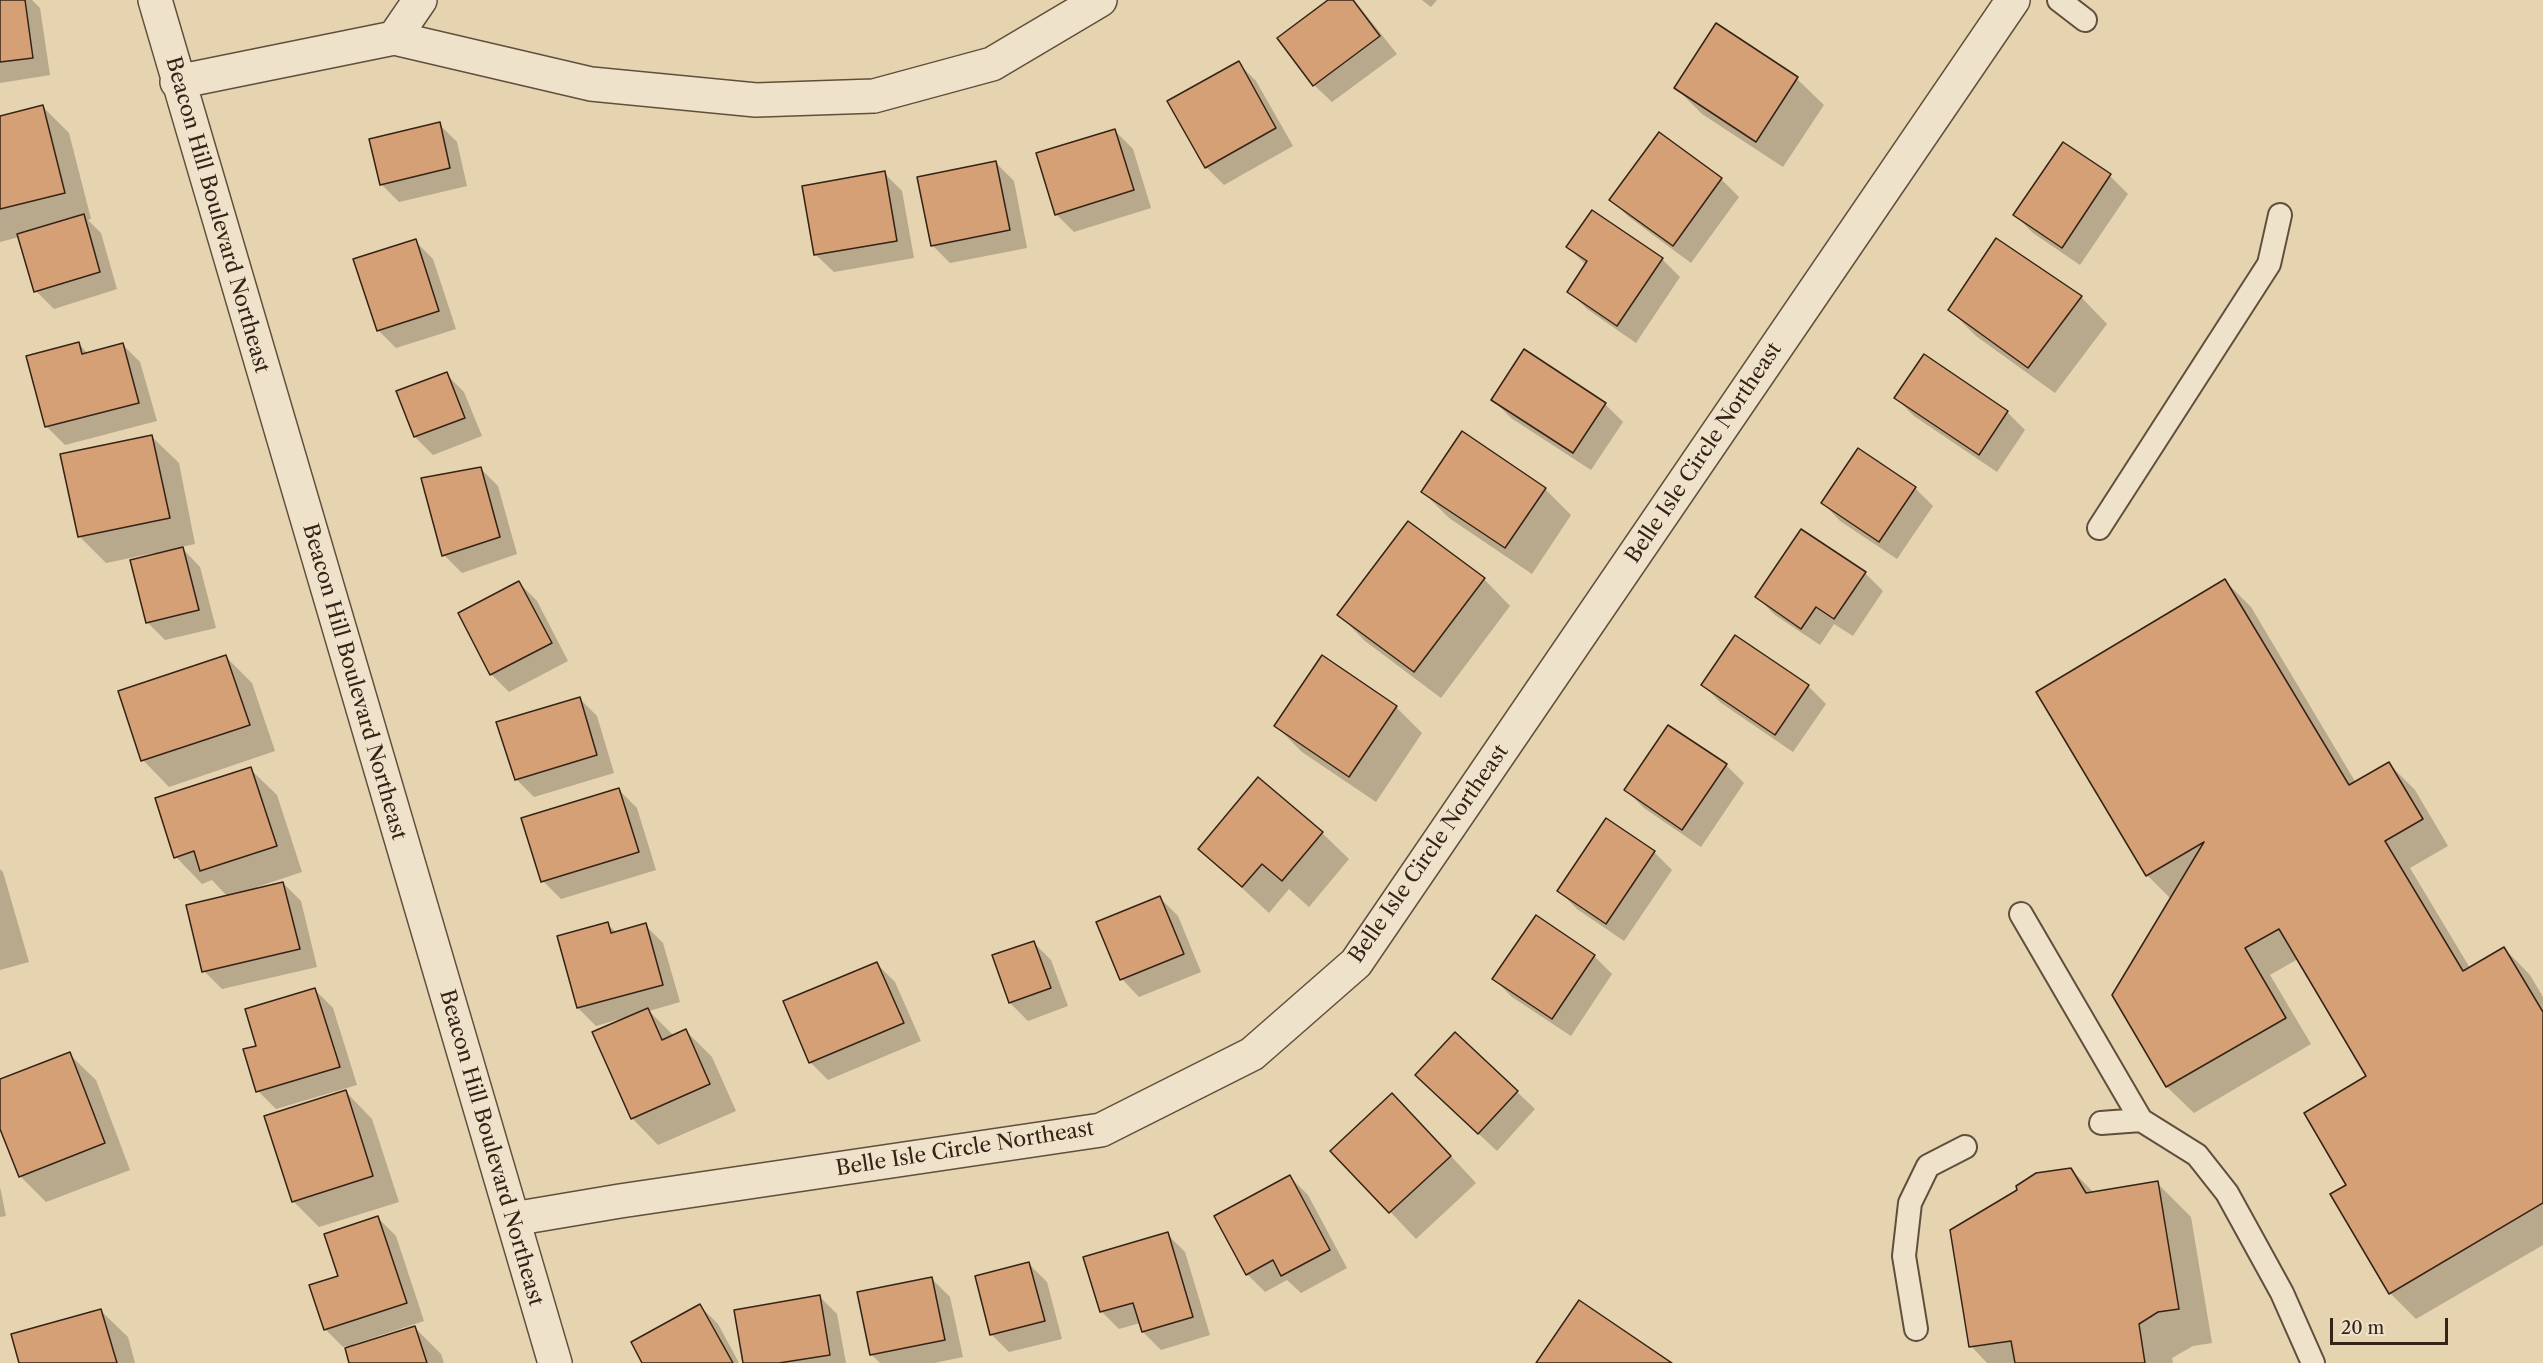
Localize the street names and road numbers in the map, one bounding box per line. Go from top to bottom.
street label: Beacon Hill Boulevard Northeast [160,54,274,376]
street label: Belle Isle Circle Northeast [1621,338,1787,568]
street label: Beacon Hill Boulevard Northeast [297,521,411,843]
street label: Belle Isle Circle Northeast [1344,740,1514,968]
street label: Beacon Hill Boulevard Northeast [434,987,548,1309]
street label: Belle Isle Circle Northeast [834,1116,1096,1182]

